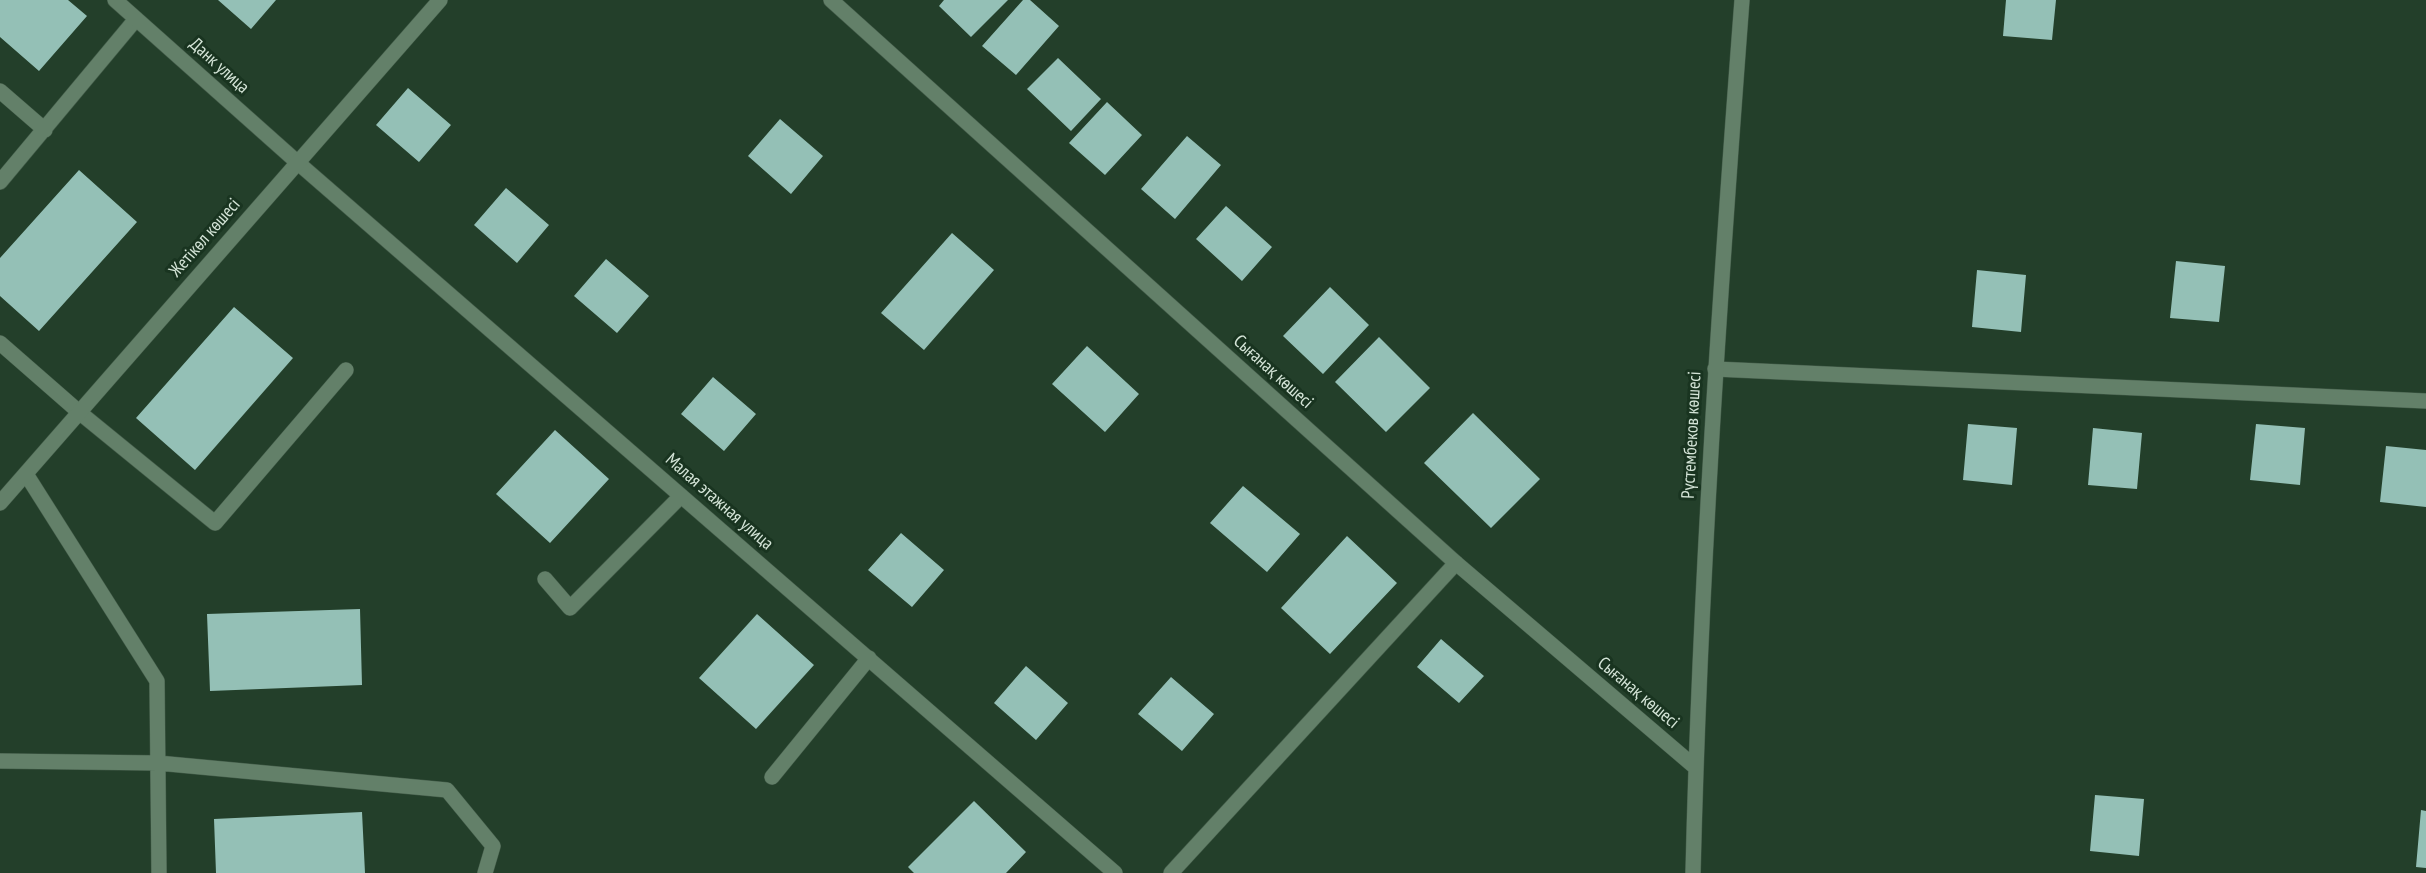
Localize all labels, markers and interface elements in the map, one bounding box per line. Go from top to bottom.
street label: Данк улица [185,34,253,98]
street label: Жетікөл көшесі [165,194,245,282]
street label: Сығанақ көшесі [1229,331,1317,413]
street label: Рүстембеков көшесі [1678,371,1706,499]
street label: Малая этажная улица [661,449,777,555]
street label: Сығанақ көшесі [1593,653,1683,733]

